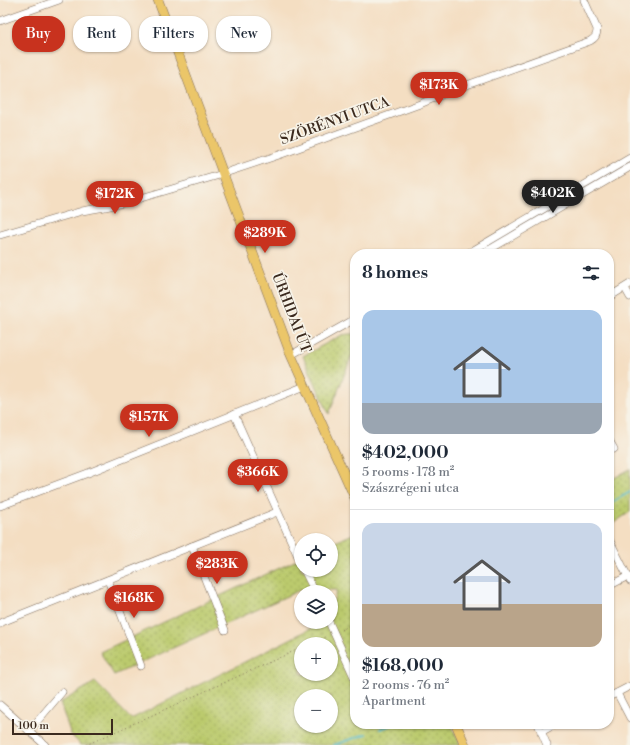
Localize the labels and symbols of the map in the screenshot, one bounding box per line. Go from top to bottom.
pin: $173K [411,72,467,106]
street label: SZÖRÉNYI UTCA [277,91,392,149]
pin: $402K [525,180,581,214]
pin: $172K [87,181,143,215]
pin: $289K [237,220,293,254]
street label: ÚRHIDAI ÚT [267,270,316,356]
pin: $157K [121,404,177,438]
pin: $366K [230,459,286,493]
pin: $283K [189,551,245,585]
pin: $168K [106,585,162,619]
scale bar [12,717,113,736]

